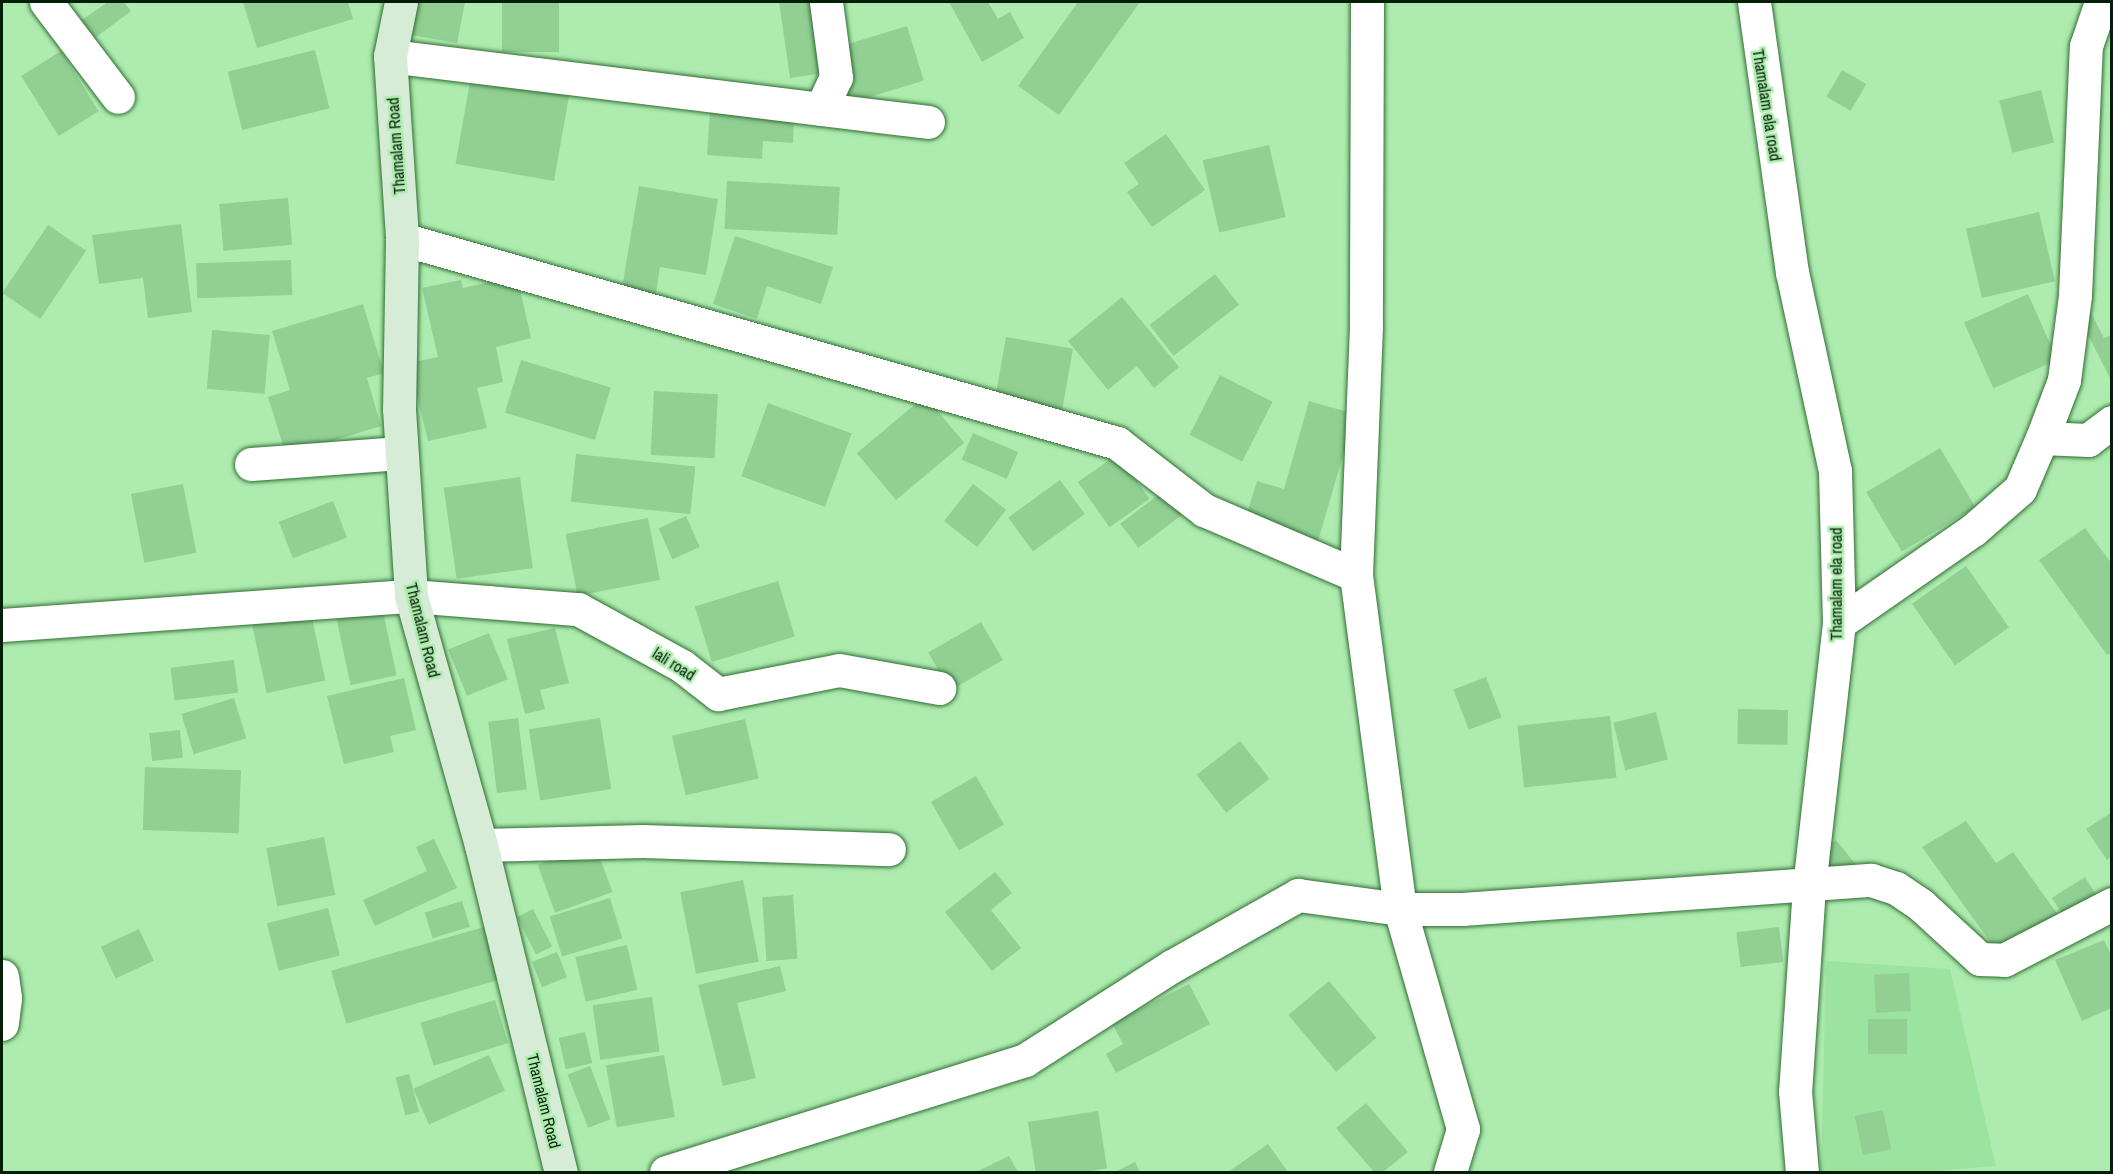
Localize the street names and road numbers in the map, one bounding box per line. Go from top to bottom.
street label: Thamalam ela road [1749,48,1785,162]
street label: Thamalam Road [383,97,409,195]
street label: Thamalam ela road [1826,527,1846,641]
street label: Thamalam Road [402,581,444,679]
street label: lali road [649,643,699,685]
street label: Thamalam Road [523,1052,565,1150]

